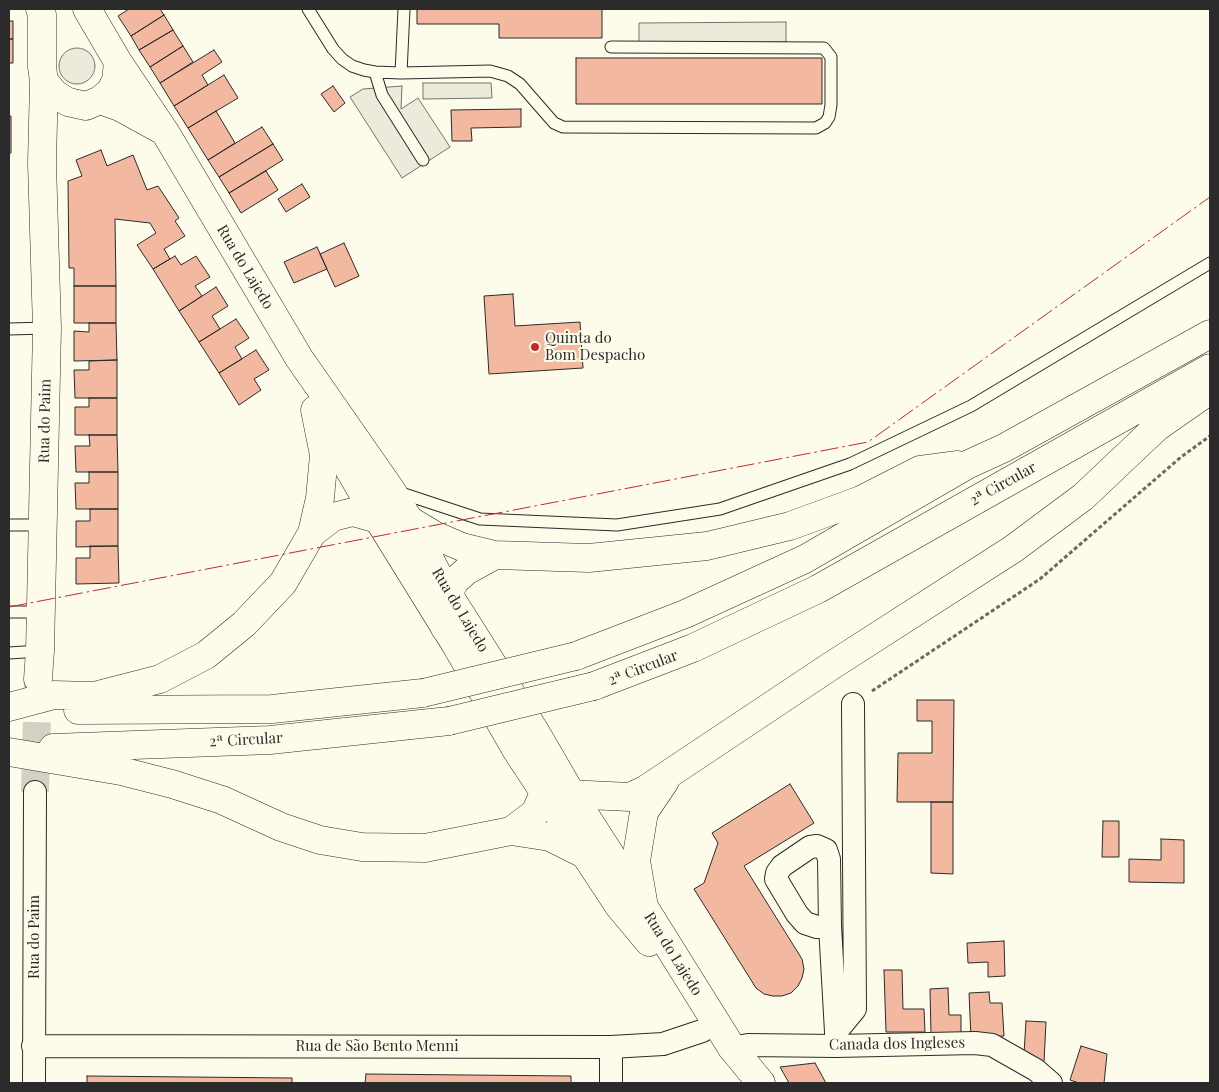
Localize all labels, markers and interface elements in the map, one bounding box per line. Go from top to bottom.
street label: Rua do Lajedo [213,222,277,312]
place label: Quinta do Bom Despacho [545,329,645,364]
marker: Quinta do Bom Despacho [529,341,541,353]
street label: Rua do Paim [35,379,55,463]
street label: 2ª Circular [967,458,1039,510]
street label: Rua do Lajedo [428,565,492,655]
street label: 2ª Circular [606,646,680,690]
street label: 2ª Circular [209,729,283,751]
street label: Rua do Paim [25,895,43,979]
street label: Rua do Lajedo [640,909,706,999]
street label: Canada dos Ingleses [829,1034,965,1054]
street label: Rua de São Bento Menni [295,1037,459,1055]

